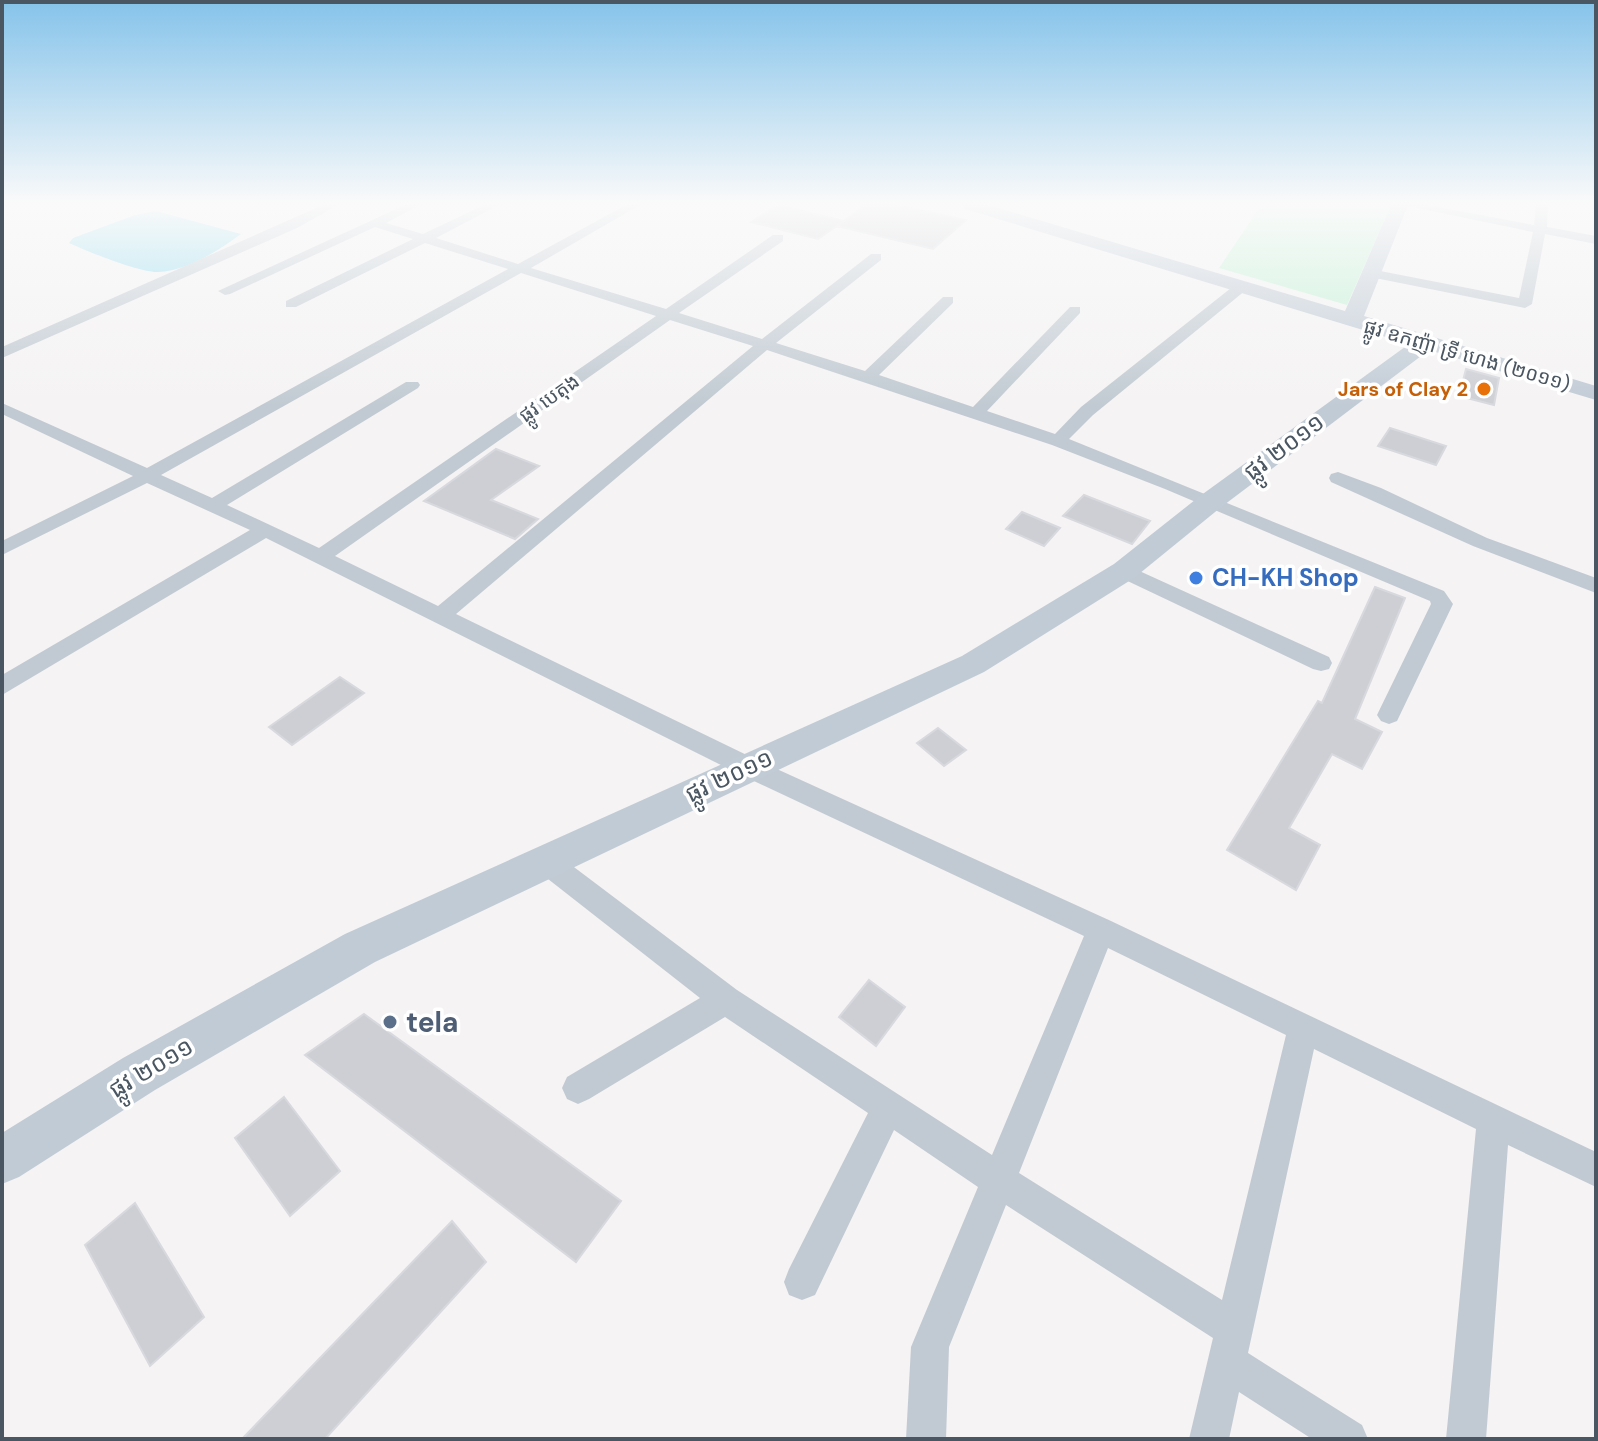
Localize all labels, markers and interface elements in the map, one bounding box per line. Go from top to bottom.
street label: ផ្លូវ ឧកញ៉ា ទ្រី ហេង (២០១១) [1359,313,1573,403]
street label: ផ្លូវ បេតុង [514,368,588,433]
place label: Jars of Clay 2 [1338,376,1468,402]
marker: Jars of Clay 2 [1475,380,1493,398]
street label: ផ្លូវ ២០១១ [1237,406,1335,493]
place label: CH-KH Shop [1212,562,1359,593]
marker: CH-KH Shop [1187,569,1205,587]
street label: ផ្លូវ ២០១១ [680,742,781,816]
place label: tela [406,1004,459,1041]
marker: tela [381,1013,399,1031]
street label: ផ្លូវ ២០១១ [103,1030,202,1111]

